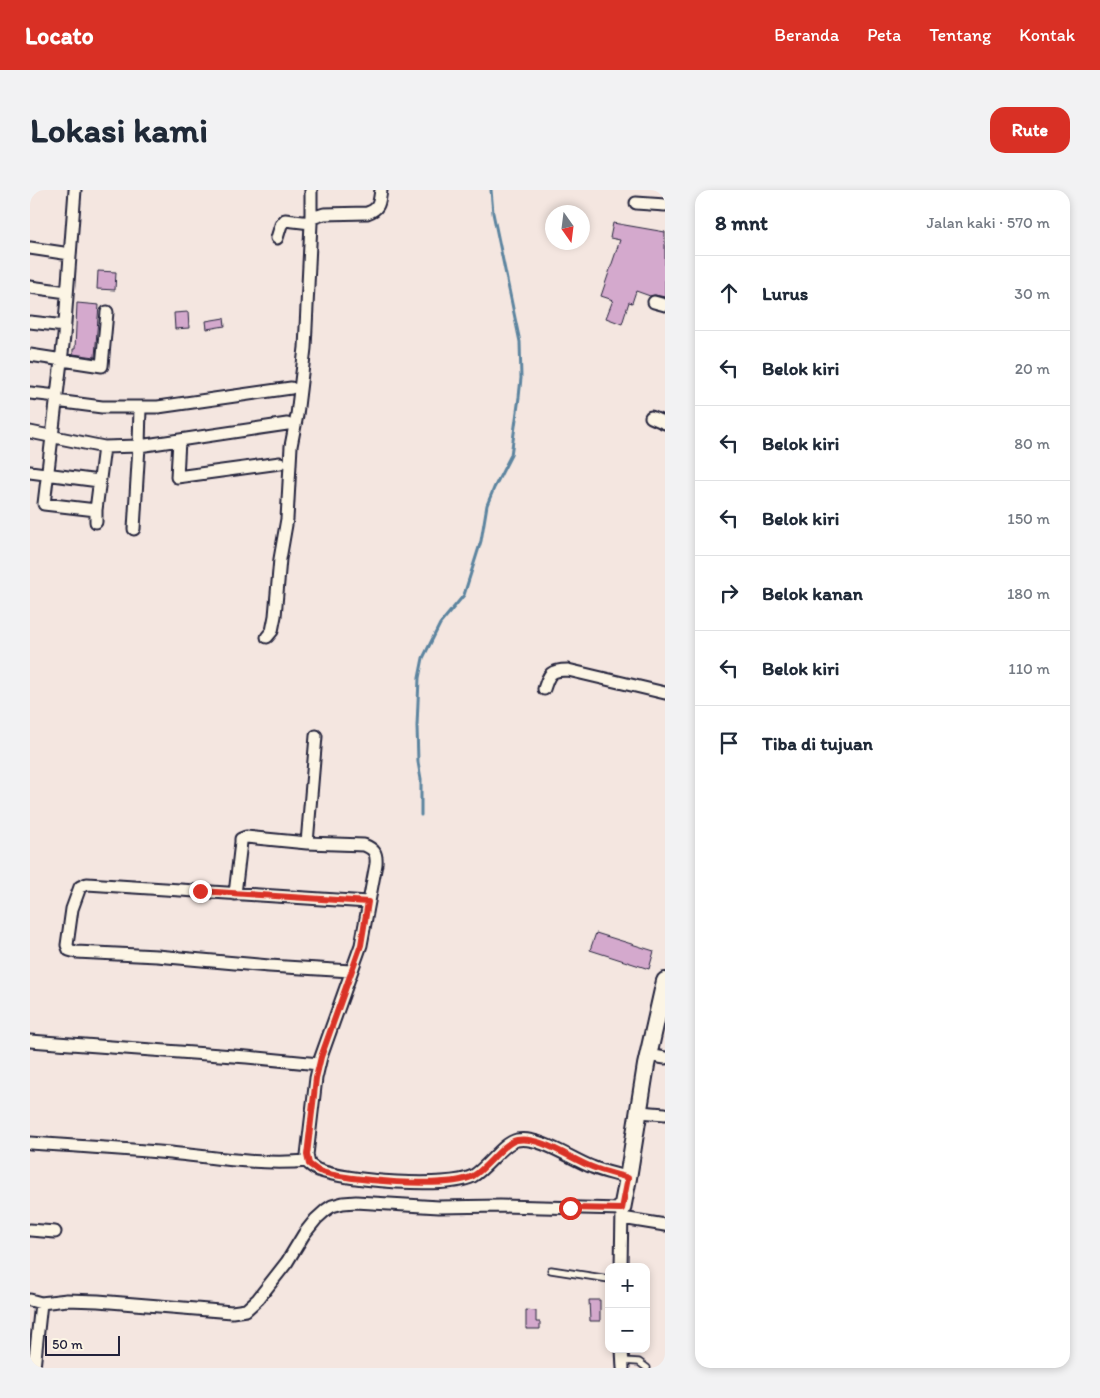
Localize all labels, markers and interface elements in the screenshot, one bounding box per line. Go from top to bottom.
text: Locato [25,21,94,50]
text: Beranda [774,24,839,46]
text: Peta [867,24,901,46]
text: Tentang [929,24,991,46]
text: Kontak [1019,24,1075,46]
button: Rute [990,107,1070,153]
text: Lokasi kami [30,109,208,151]
north arrow [545,205,590,250]
text: 8 mnt [715,210,768,235]
text: Jalan kaki · 570 m [926,213,1050,232]
icon: ahead [715,279,743,307]
text: Lurus [762,282,808,305]
text: 30 m [1014,284,1050,303]
icon: left [715,354,743,382]
text: Belok kiri [762,357,839,380]
text: 20 m [1015,359,1050,378]
icon: left [715,429,743,457]
text: Belok kiri [762,432,839,455]
text: 80 m [1014,434,1050,453]
icon: left [715,504,743,532]
text: Belok kiri [762,507,839,530]
text: 150 m [1007,509,1050,528]
icon: right [715,579,743,607]
text: Belok kanan [762,582,863,605]
text: 180 m [1007,584,1050,603]
icon: left [715,654,743,682]
text: Belok kiri [762,657,839,680]
text: 110 m [1008,659,1050,678]
icon: arrive [715,729,743,757]
text: Tiba di tujuan [762,732,873,755]
route end [189,880,212,903]
route start [559,1197,582,1220]
map controls [605,1263,650,1353]
button: + [605,1263,650,1308]
button: − [605,1308,650,1353]
scale bar [45,1333,120,1356]
text: 50 m [52,1336,83,1353]

